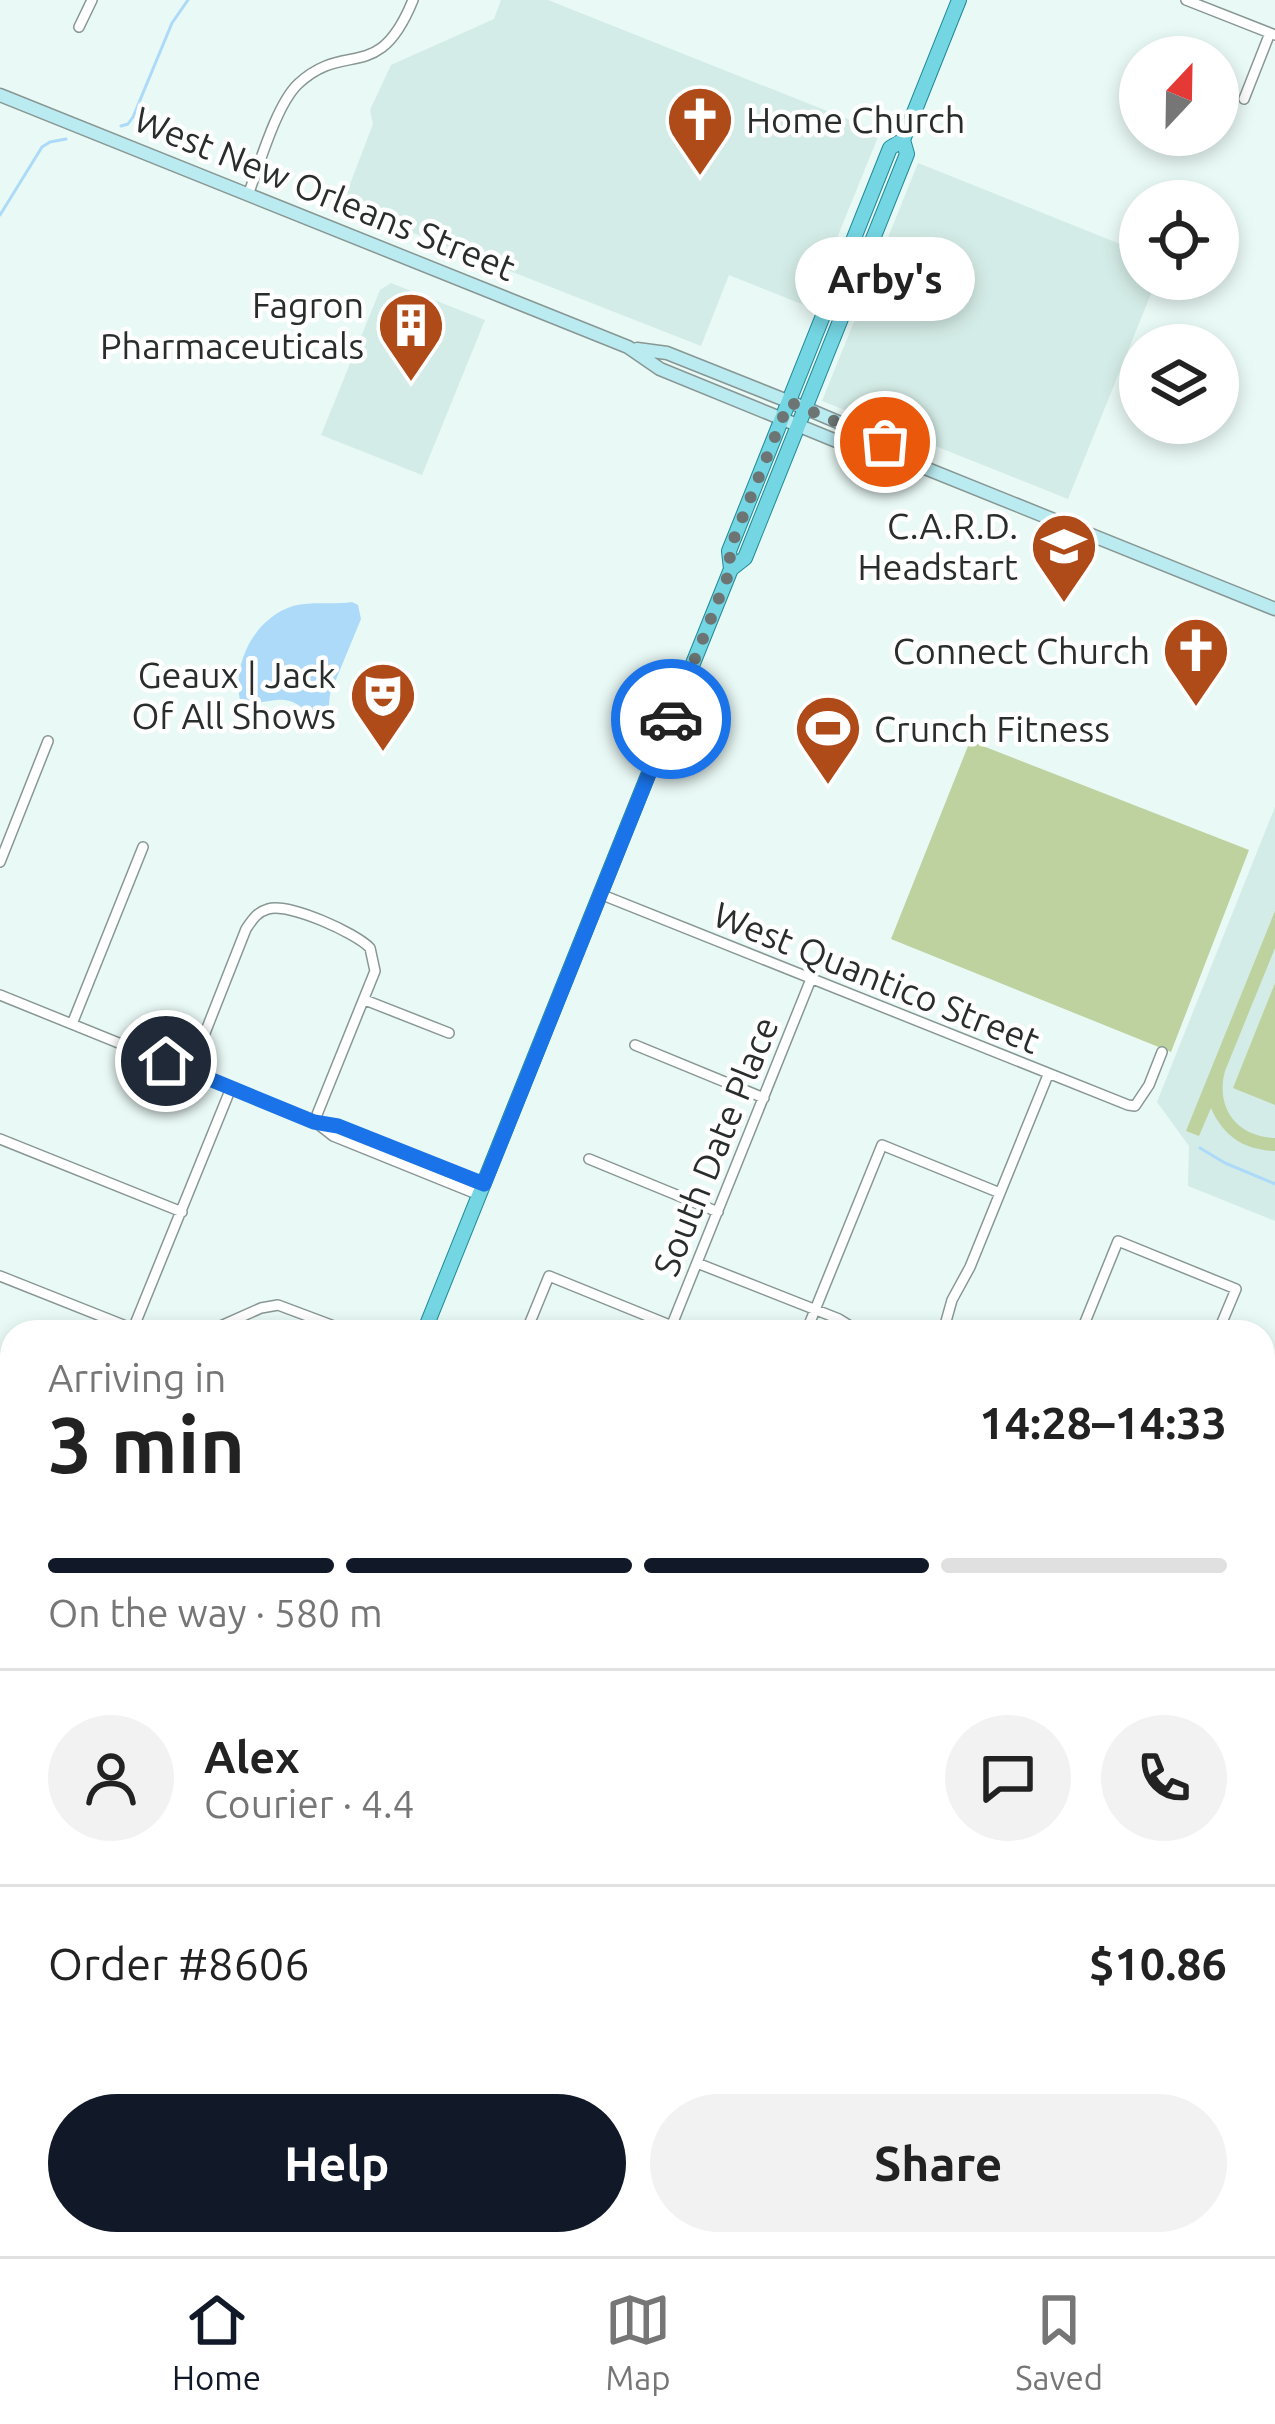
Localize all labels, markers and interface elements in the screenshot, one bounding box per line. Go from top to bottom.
north arrow [1119,36,1239,156]
map controls [1119,36,1239,444]
church icon: Home Church [665,84,735,178]
street label: West New Orleans Street [129,98,521,288]
place label: Home Church [746,99,965,140]
button: locate [1119,180,1239,300]
callout: Arby's [795,238,975,322]
text: Arby's [827,257,943,300]
place label: Fagron Pharmaceuticals [100,284,364,366]
building icon: Fagron Pharmaceuticals [376,290,446,384]
button: layers [1119,324,1239,444]
pin [834,391,936,493]
icon: bag [852,409,918,475]
place label: C.A.R.D. Headstart [857,505,1018,587]
school or university icon: C.A.R.D. Headstart [1029,511,1099,605]
church icon: Connect Church [1161,615,1231,709]
place label: Connect Church [893,630,1150,671]
place label: Geaux | Jack Of All Shows [132,654,336,736]
courier [611,659,731,779]
theatre icon: Geaux | Jack Of All Shows [348,660,418,754]
icon: car [638,686,704,752]
sports icon: Crunch Fitness [793,693,863,787]
place label: Crunch Fitness [874,708,1110,749]
street label: West Quantico Street [708,893,1046,1061]
pin [115,1010,217,1112]
street label: South Date Place [644,1011,786,1281]
icon: home [133,1028,199,1094]
text: Arriving in [48,1356,226,1399]
text: 14:28–14:33 [979,1397,1227,1448]
text: 3 min [48,1400,245,1488]
text: On the way · 580 m [48,1591,383,1634]
button: person [48,1715,174,1841]
button: chat [945,1715,1071,1841]
button: phone [1101,1715,1227,1841]
text: Alex [204,1731,300,1782]
text: Courier · 4.4 [204,1782,415,1825]
text: Order #8606 [48,1938,310,1989]
text: $10.86 [1089,1938,1227,1989]
button: Help [48,2094,626,2232]
button: Share [650,2094,1227,2232]
tab: Home [172,2287,261,2396]
tab: Map [605,2287,671,2396]
tab: Saved [1015,2287,1103,2396]

